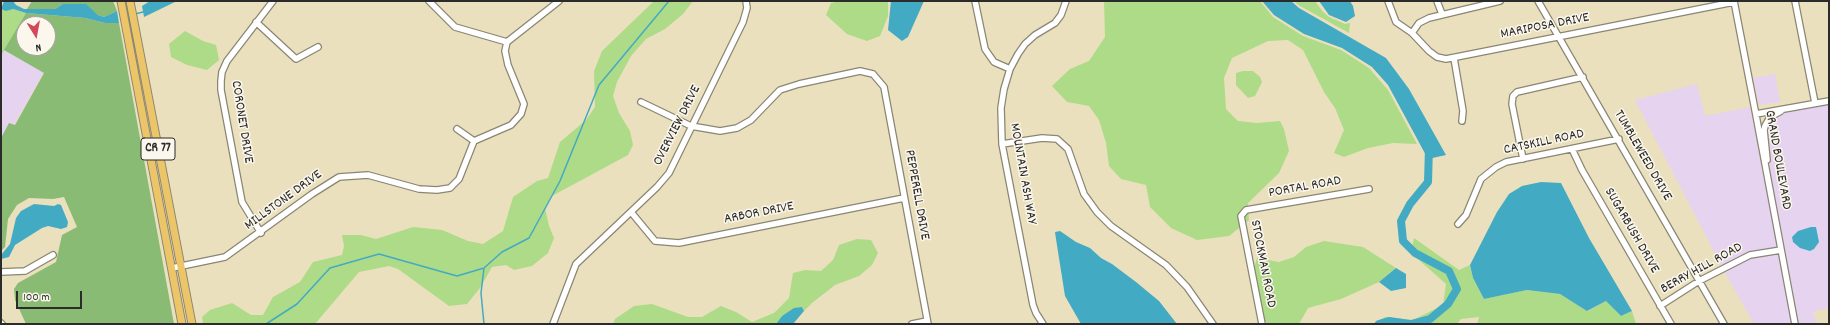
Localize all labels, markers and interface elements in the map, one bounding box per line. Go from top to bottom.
street label: MARIPOSA DRIVE [1499,10,1591,44]
north arrow [16,16,56,56]
text: N [34,38,42,55]
street label: CORONET DRIVE [226,80,256,164]
street label: OVERVIEW DRIVE [651,83,705,169]
street label: TUMBLEWEED DRIVE [1609,108,1675,204]
street label: GRAND BOULEVARD [1760,109,1794,211]
street label: MOUNTAIN ASH WAY [1005,122,1039,226]
street label: CATSKILL ROAD [1502,126,1586,160]
road number: CR 77 [141,138,175,160]
street label: PEPPERELL DRIVE [900,149,932,241]
street label: MILLSTONE DRIVE [242,167,326,235]
street label: PORTAL ROAD [1268,173,1342,203]
street label: SUGARBUSH DRIVE [1600,185,1662,277]
street label: ARBOR DRIVE [723,199,795,229]
street label: STOCKMAN ROAD [1245,219,1279,309]
street label: BERRY HILL ROAD [1658,240,1746,298]
scale bar [18,283,84,309]
text: 100 m [23,289,50,306]

